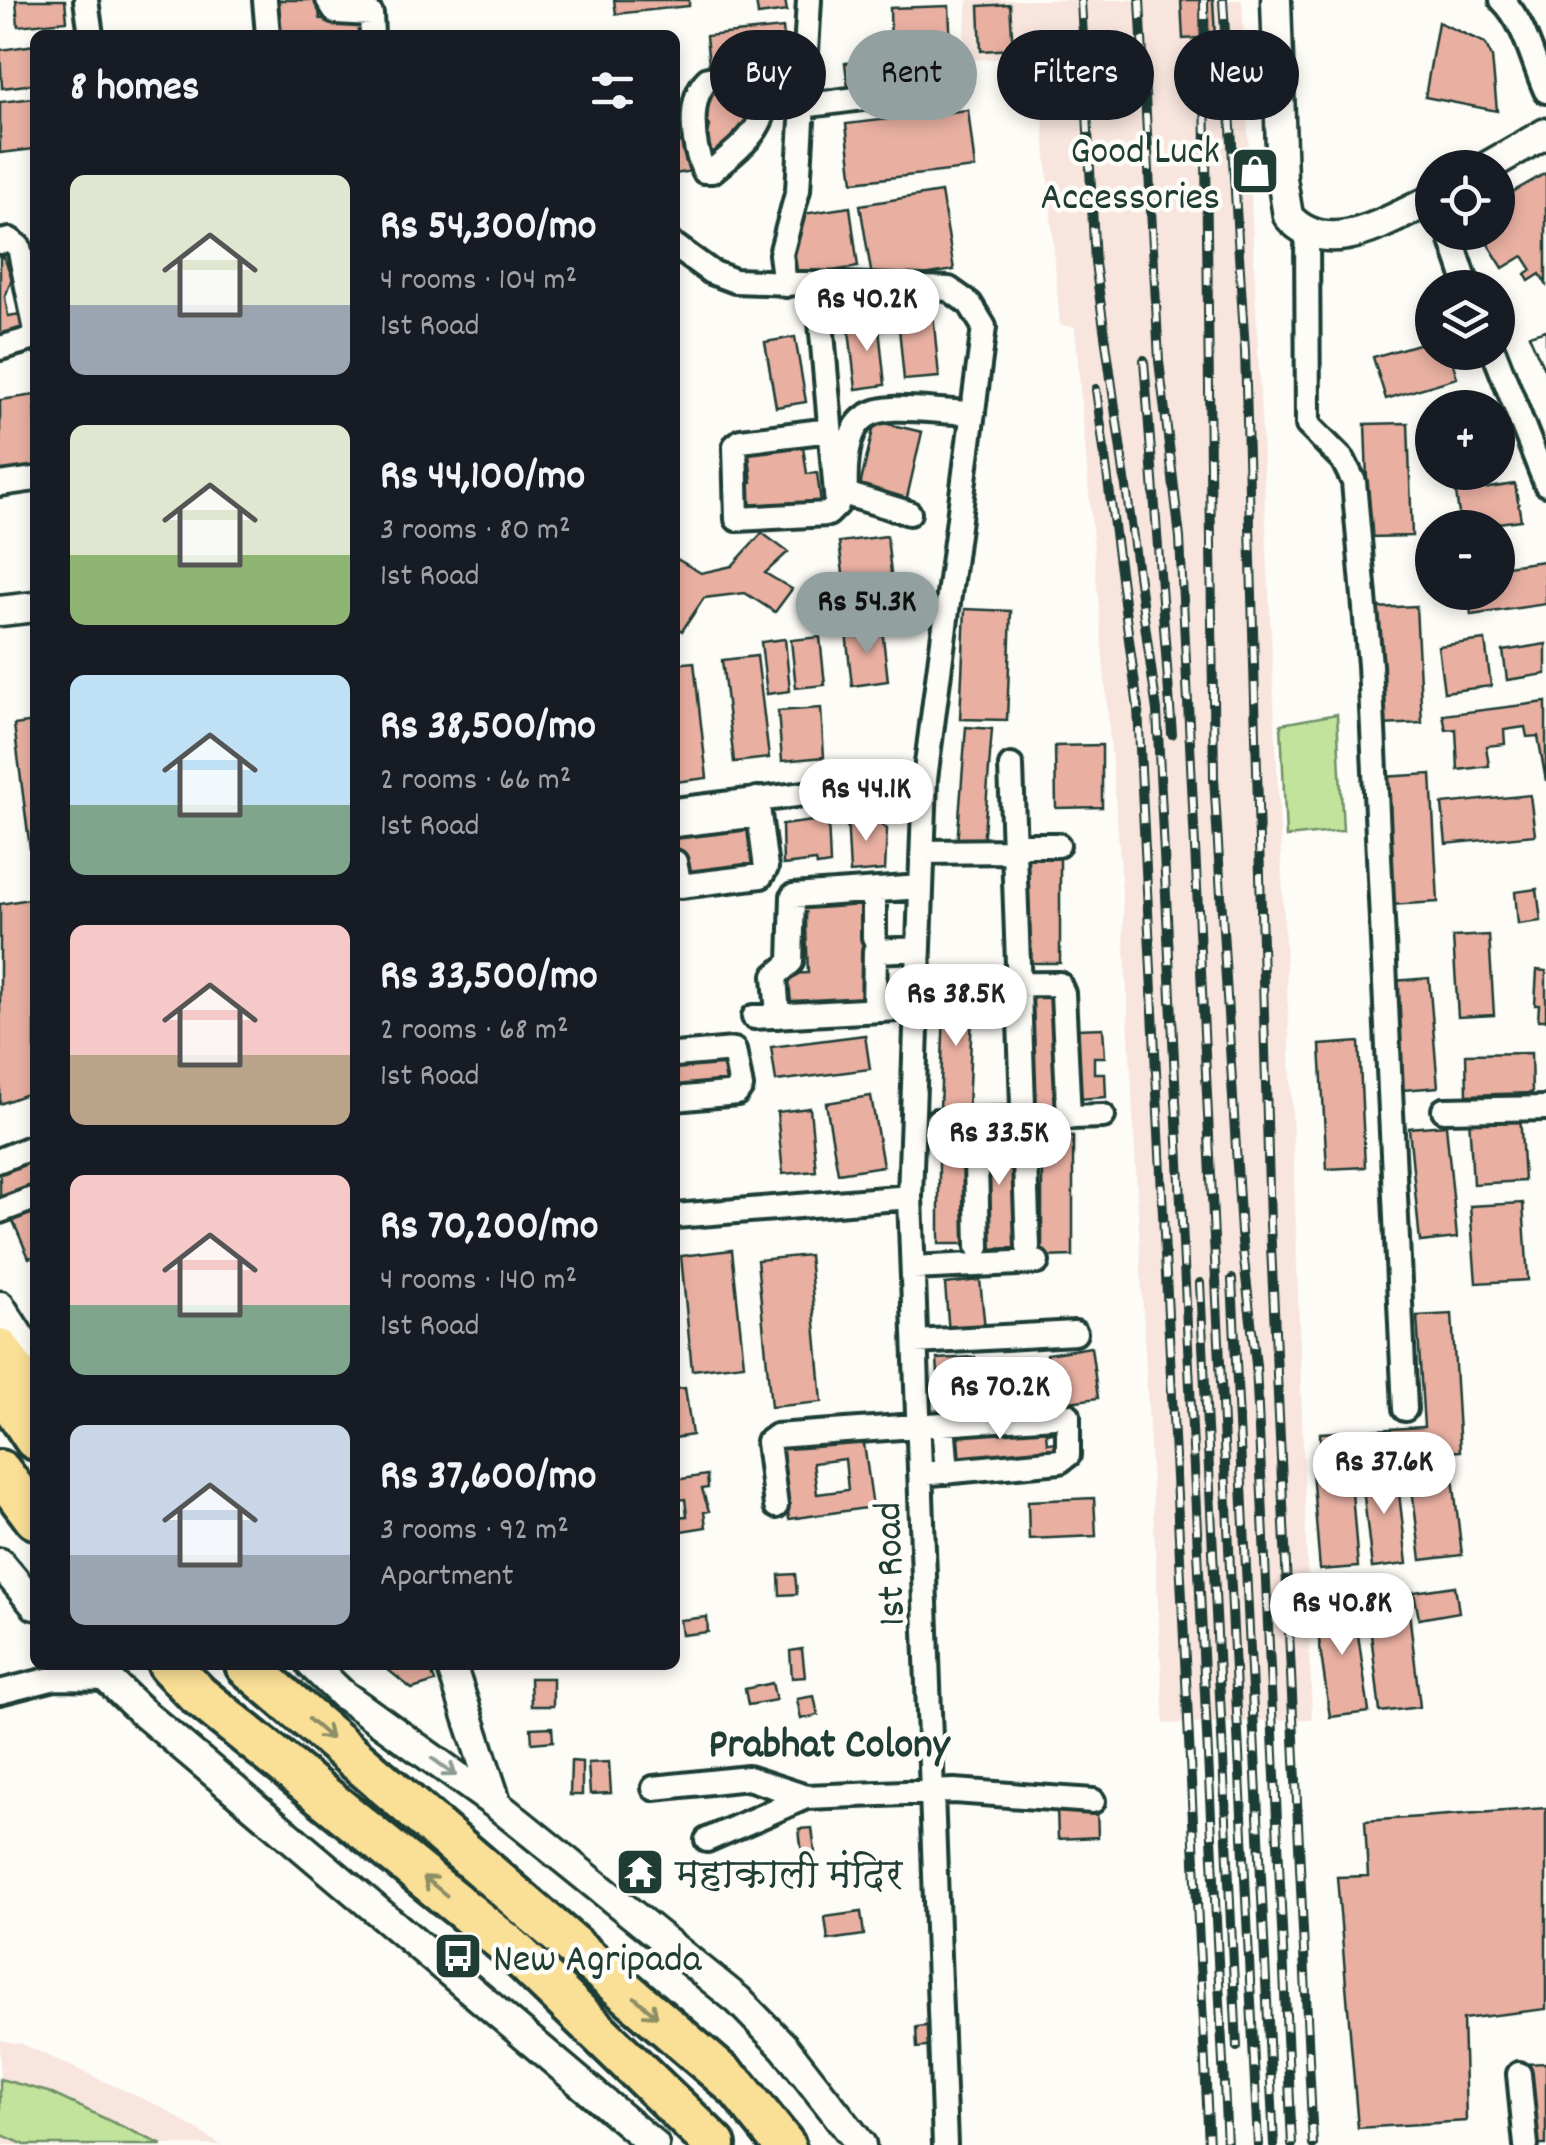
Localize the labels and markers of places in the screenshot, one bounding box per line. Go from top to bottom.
place label: Good Luck Accessories [1040,126,1220,229]
shop icon: Good Luck Accessories [1229,145,1281,197]
pin: Rs 40.2K [764,269,970,354]
pin: Rs 54.3K [764,572,970,657]
pin: Rs 44.1K [763,759,969,844]
pin: Rs 38.5K [853,964,1059,1049]
pin: Rs 33.5K [896,1103,1102,1188]
pin: Rs 70.2K [897,1357,1103,1442]
pin: Rs 37.6K [1281,1432,1487,1517]
pin: Rs 40.8K [1239,1573,1445,1658]
temple icon: महाकाली मंदिर [614,1846,666,1898]
place label: महाकाली मंदिर [674,1849,904,1907]
bus stop icon: New Agripada [432,1930,484,1982]
place label: New Agripada [493,1934,703,1991]

